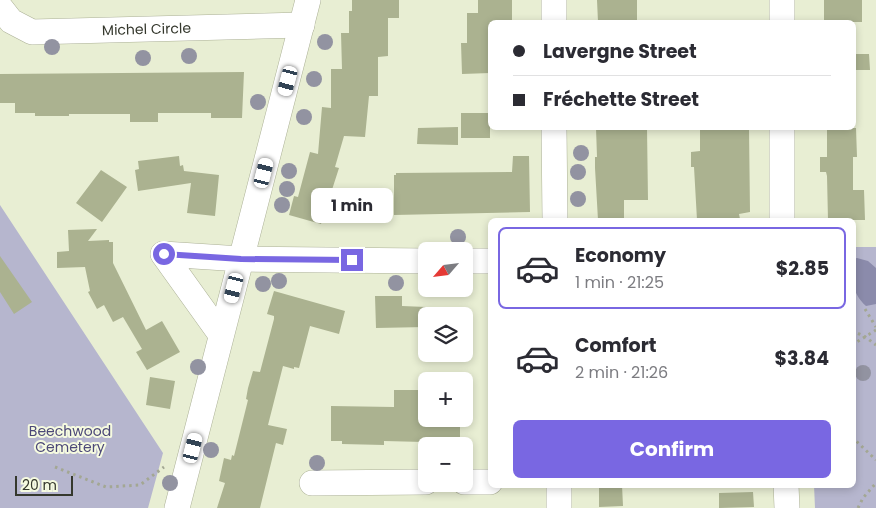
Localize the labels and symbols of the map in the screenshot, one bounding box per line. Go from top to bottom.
street label: Michel Circle [102,18,192,40]
car [276,65,299,97]
car [253,157,274,189]
callout: 1 min [311,188,393,222]
north arrow [418,242,472,298]
route start [153,243,175,265]
route end [341,249,363,271]
car [223,272,244,304]
park label: Beechwood Cemetery [29,421,111,457]
car [182,432,203,464]
scale bar [15,473,72,496]

